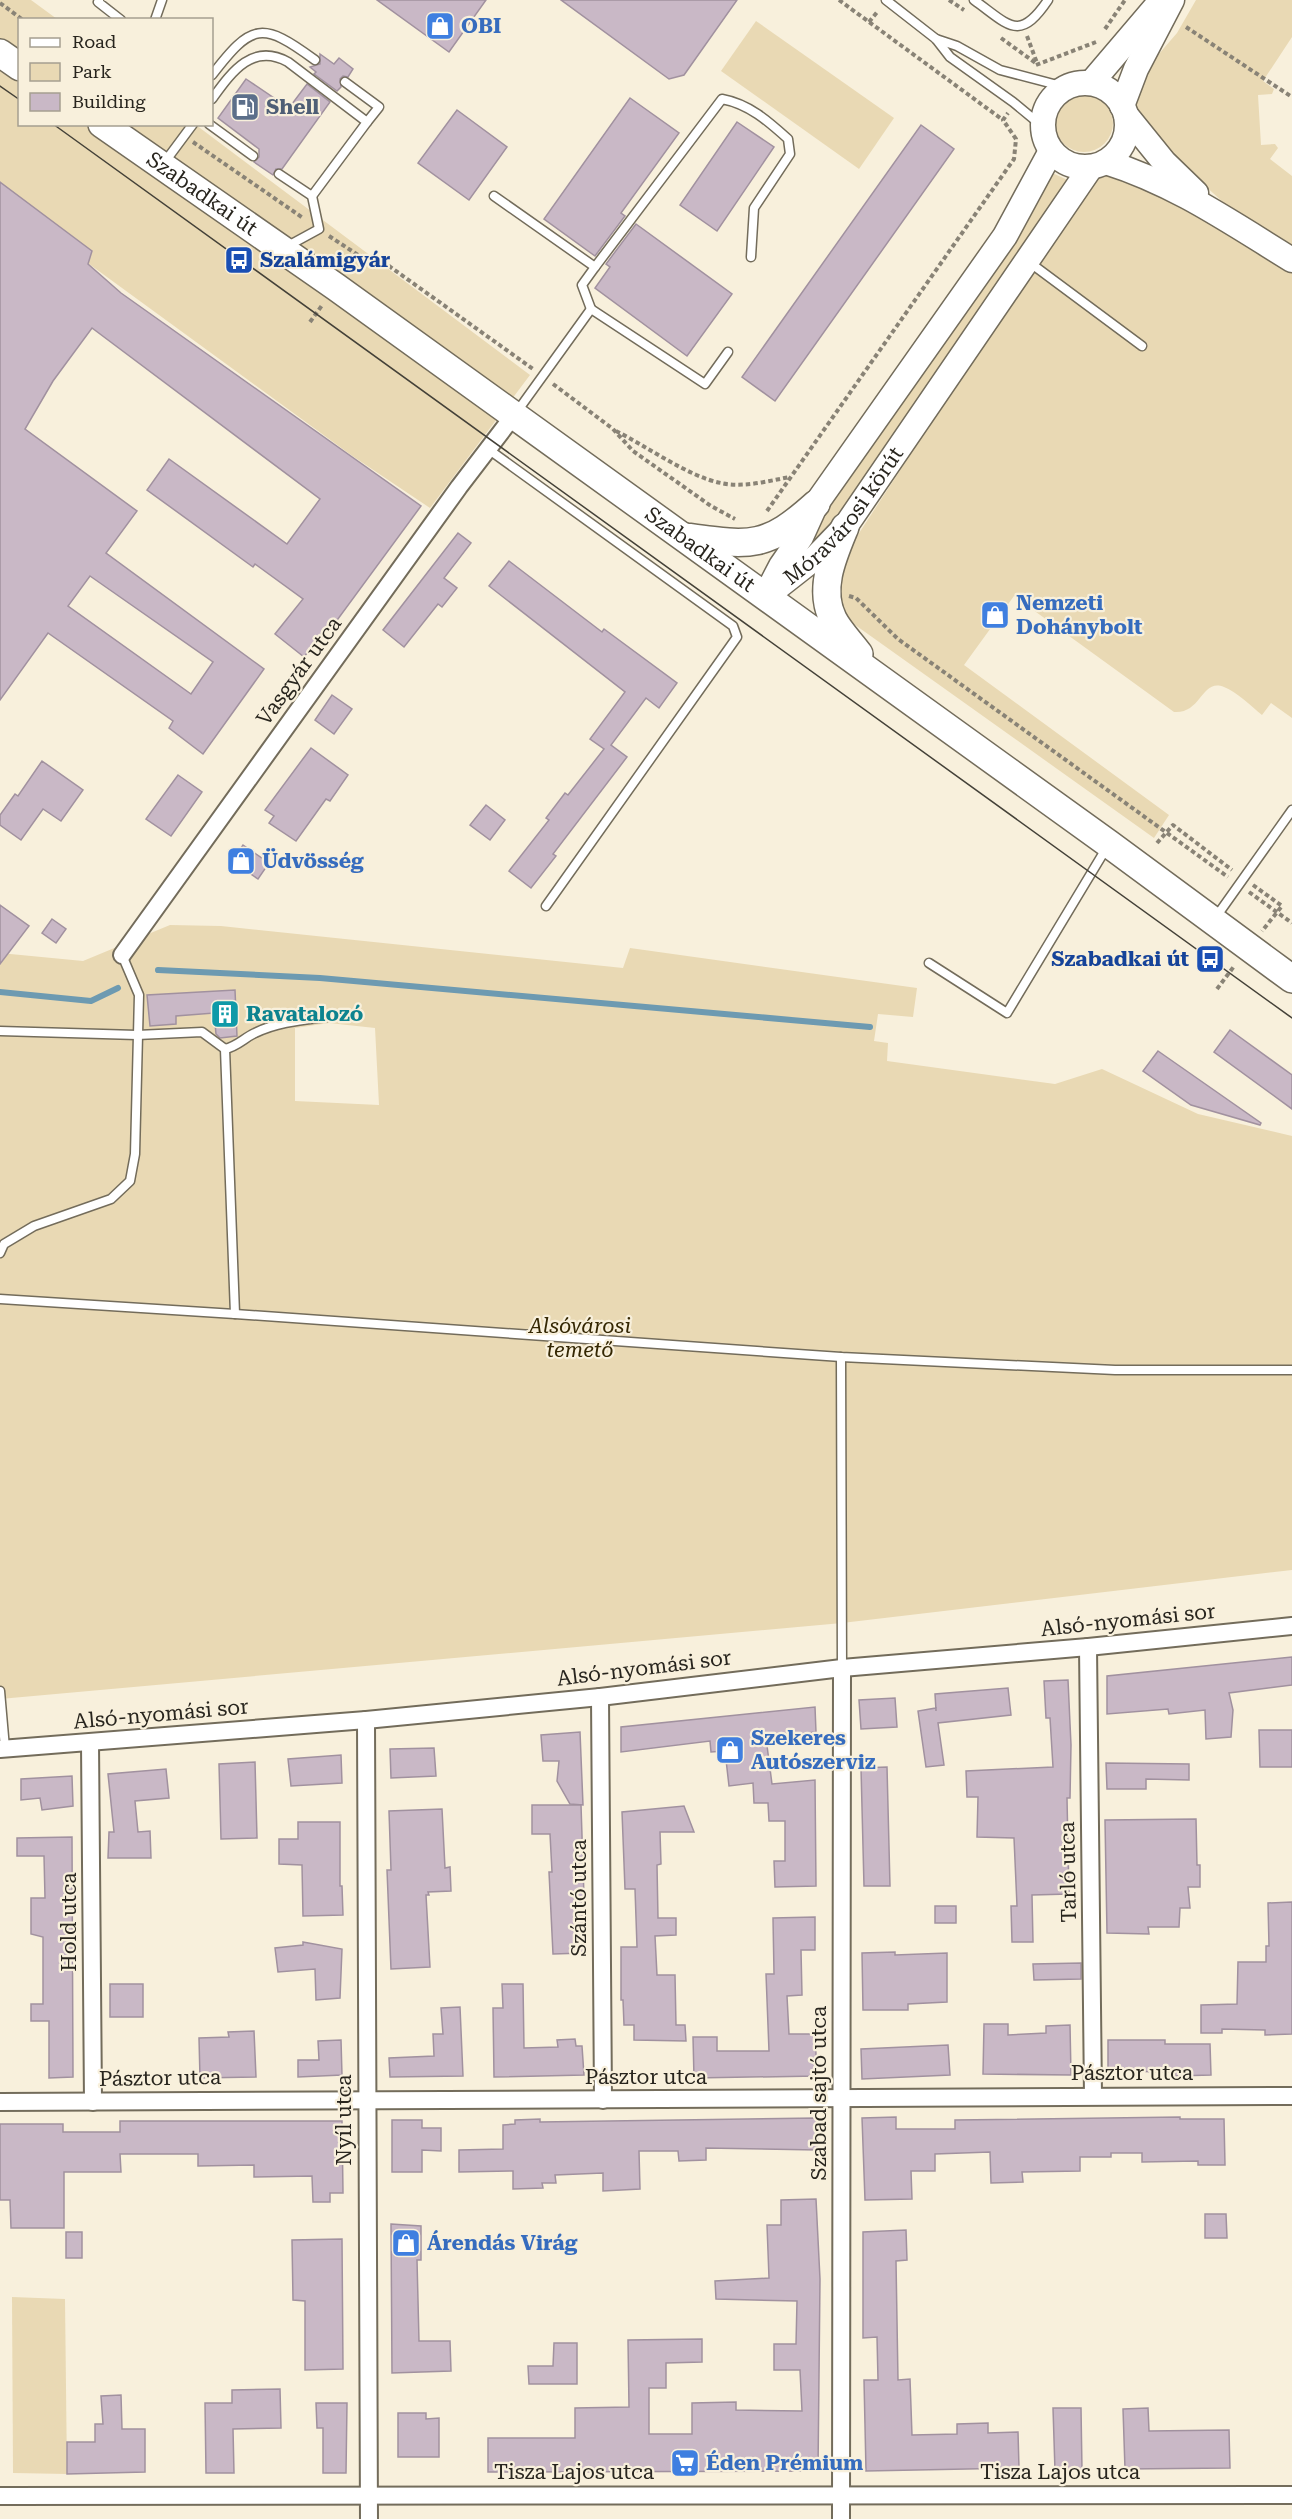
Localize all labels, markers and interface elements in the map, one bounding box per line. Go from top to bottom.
shop icon: OBI [424,10,456,42]
place label: OBI [461,14,501,38]
legend [18,18,213,126]
text: Road [72,31,117,52]
text: Park [72,61,112,82]
text: Building [72,91,146,112]
fuel station icon: Shell [229,91,261,123]
place label: Shell [266,95,319,119]
street label: Szabadkai út [142,147,262,241]
bus stop icon: Szalámigyár [223,244,255,276]
place label: Szalámigyár [260,248,391,272]
street label: Móravárosi körút [779,442,908,590]
street label: Szabadkai út [641,502,760,597]
place label: Nemzeti Dohánybolt [1016,591,1143,639]
shop icon: Nemzeti Dohánybolt [979,599,1011,631]
street label: Vasgyár utca [252,612,347,730]
shop icon: Üdvösség [225,845,257,877]
place label: Üdvösség [262,848,364,873]
bus stop icon: Szabadkai út [1194,943,1226,975]
place label: Szabadkai út [1051,947,1189,971]
building icon: Ravatalozó [209,998,241,1030]
place label: Ravatalozó [246,1002,363,1026]
park label: Alsóvárosi temető [527,1314,631,1362]
street label: Alsó-nyomási sor [1039,1599,1217,1641]
street label: Alsó-nyomási sor [555,1645,733,1691]
street label: Alsó-nyomási sor [72,1694,250,1734]
place label: Szekeres Autószerviz [751,1726,876,1774]
shop icon: Szekeres Autószerviz [714,1734,746,1766]
street label: Tarló utca [1055,1821,1081,1923]
street label: Szántó utca [567,1839,591,1957]
street label: Hold utca [57,1872,81,1972]
street label: Szabad sajtó utca [807,2005,831,2180]
street label: Pásztor utca [1071,2061,1194,2085]
street label: Pásztor utca [99,2065,222,2091]
street label: Pásztor utca [585,2065,708,2089]
street label: Nyíl utca [332,2074,356,2166]
shop icon: Árendás Virág [390,2227,422,2259]
place label: Árendás Virág [427,2230,578,2255]
supermarket icon: Éden Prémium [669,2447,701,2479]
place label: Éden Prémium [706,2450,863,2475]
street label: Tisza Lajos utca [494,2460,655,2484]
street label: Tisza Lajos utca [980,2460,1141,2484]

